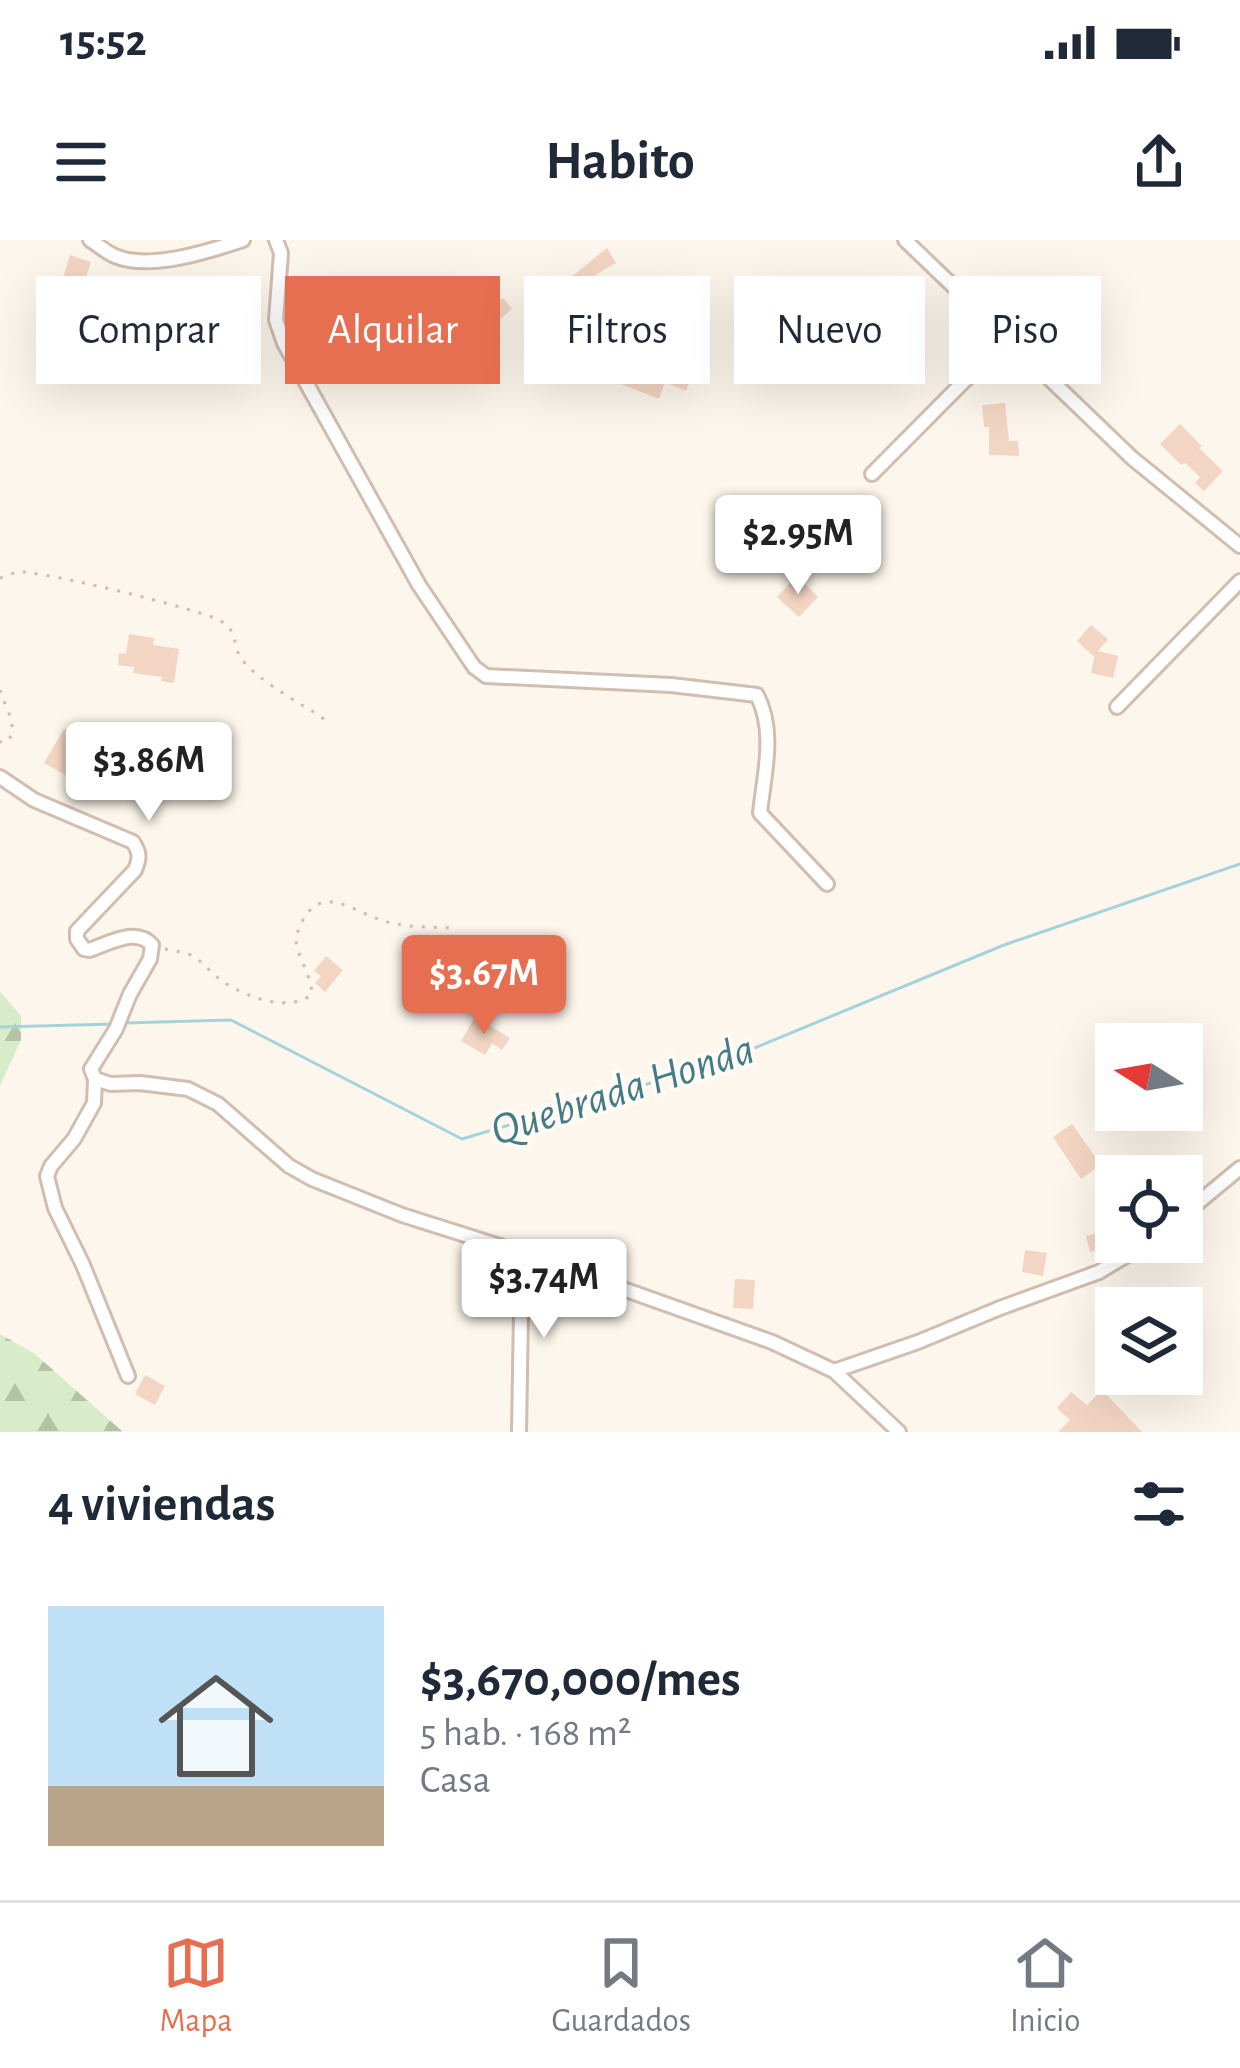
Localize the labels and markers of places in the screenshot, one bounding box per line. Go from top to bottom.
pin: $2.95M [700,495,896,597]
pin: $3.86M [51,722,247,824]
pin: $3.67M [386,935,582,1037]
pin: $3.74M [446,1239,642,1341]

